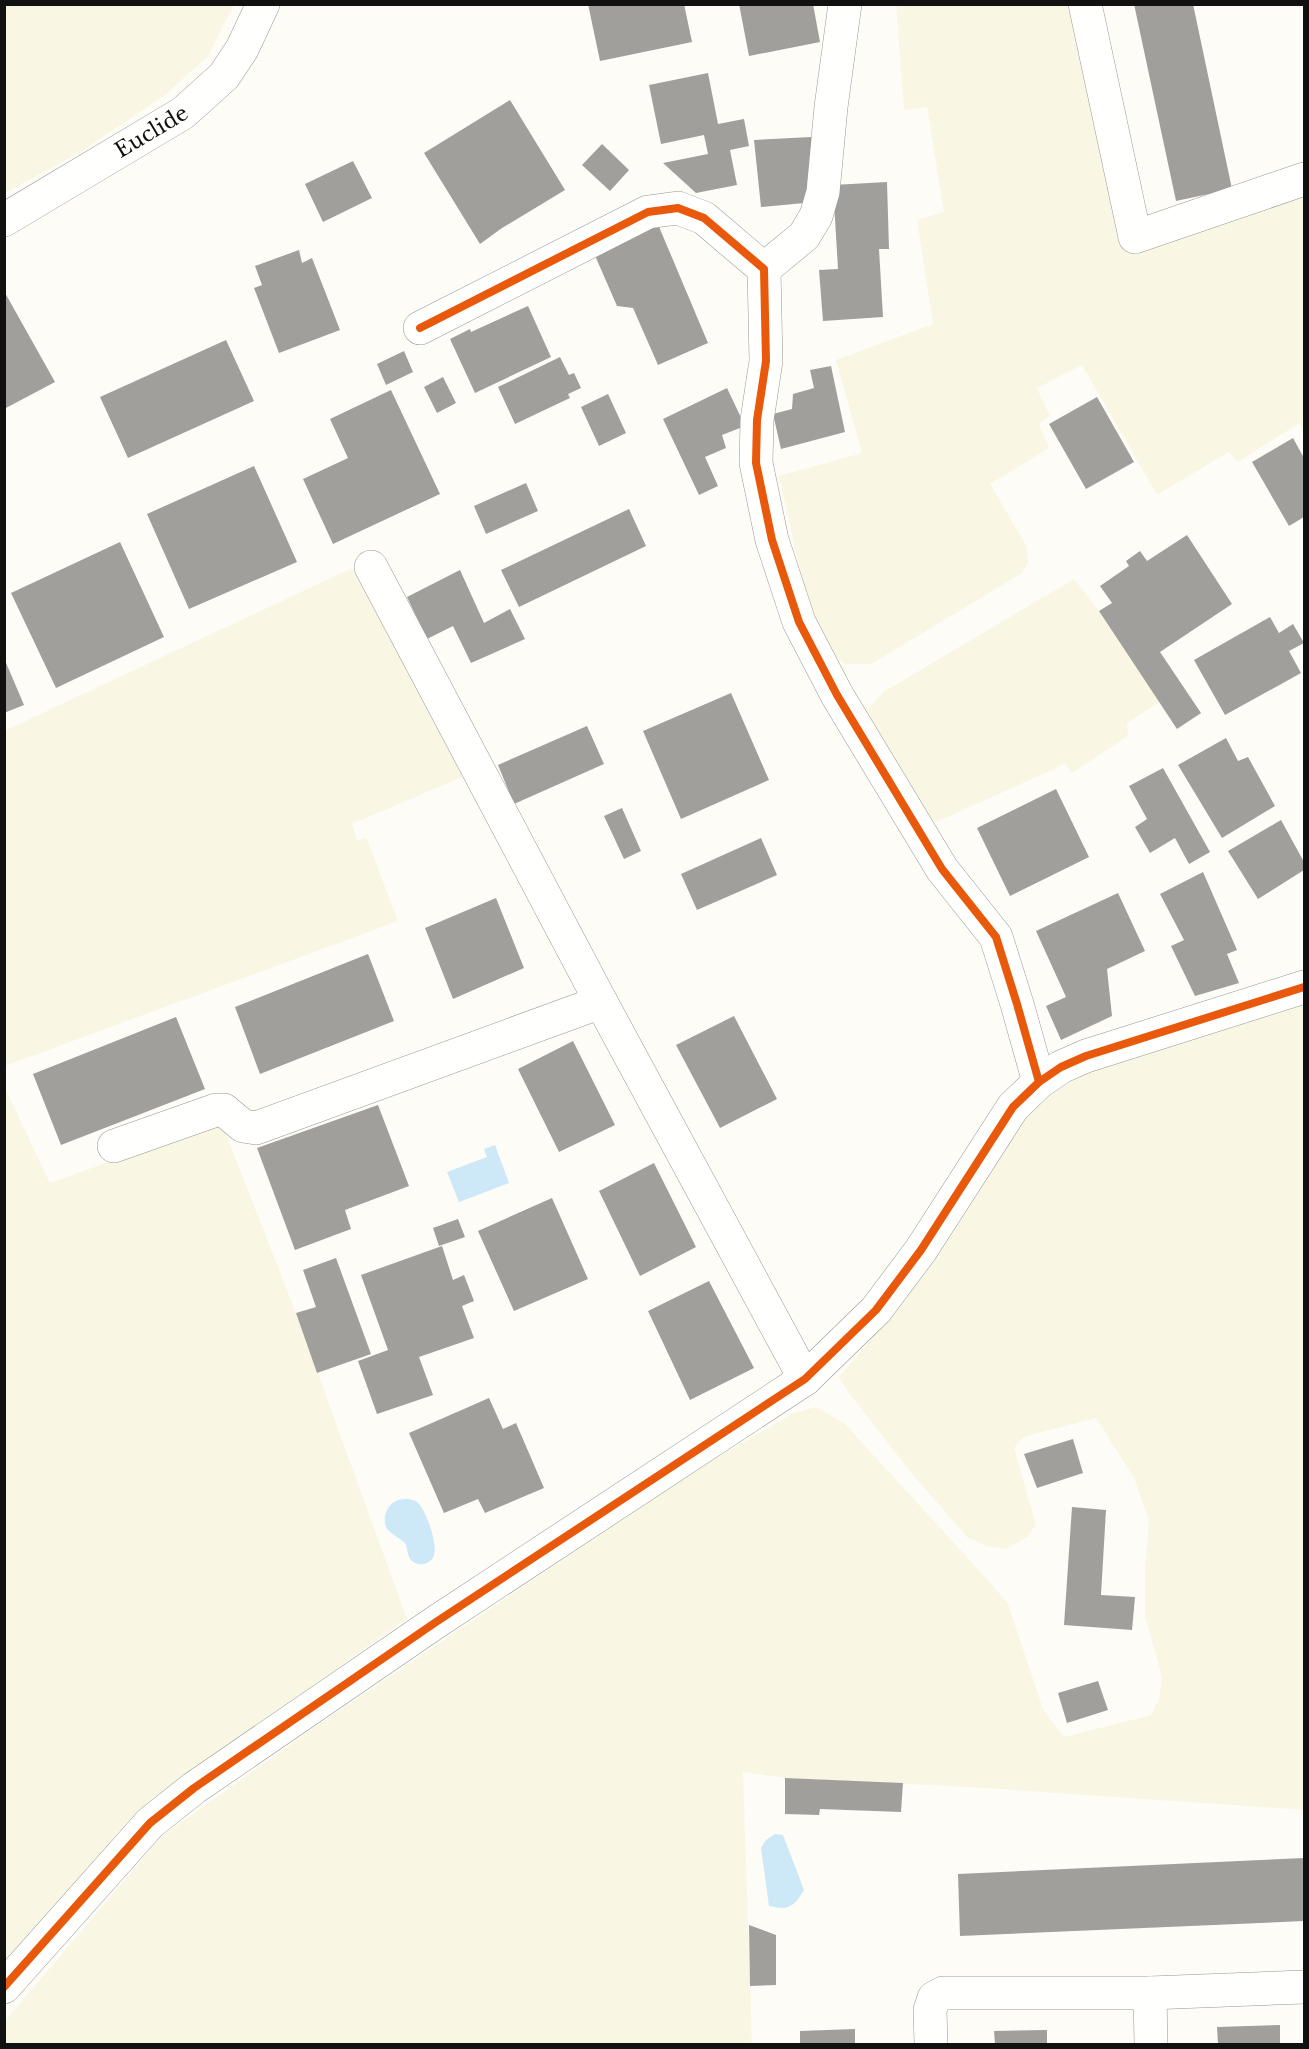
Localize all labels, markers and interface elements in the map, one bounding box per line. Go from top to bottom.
street label: Euclide [110,100,193,164]

